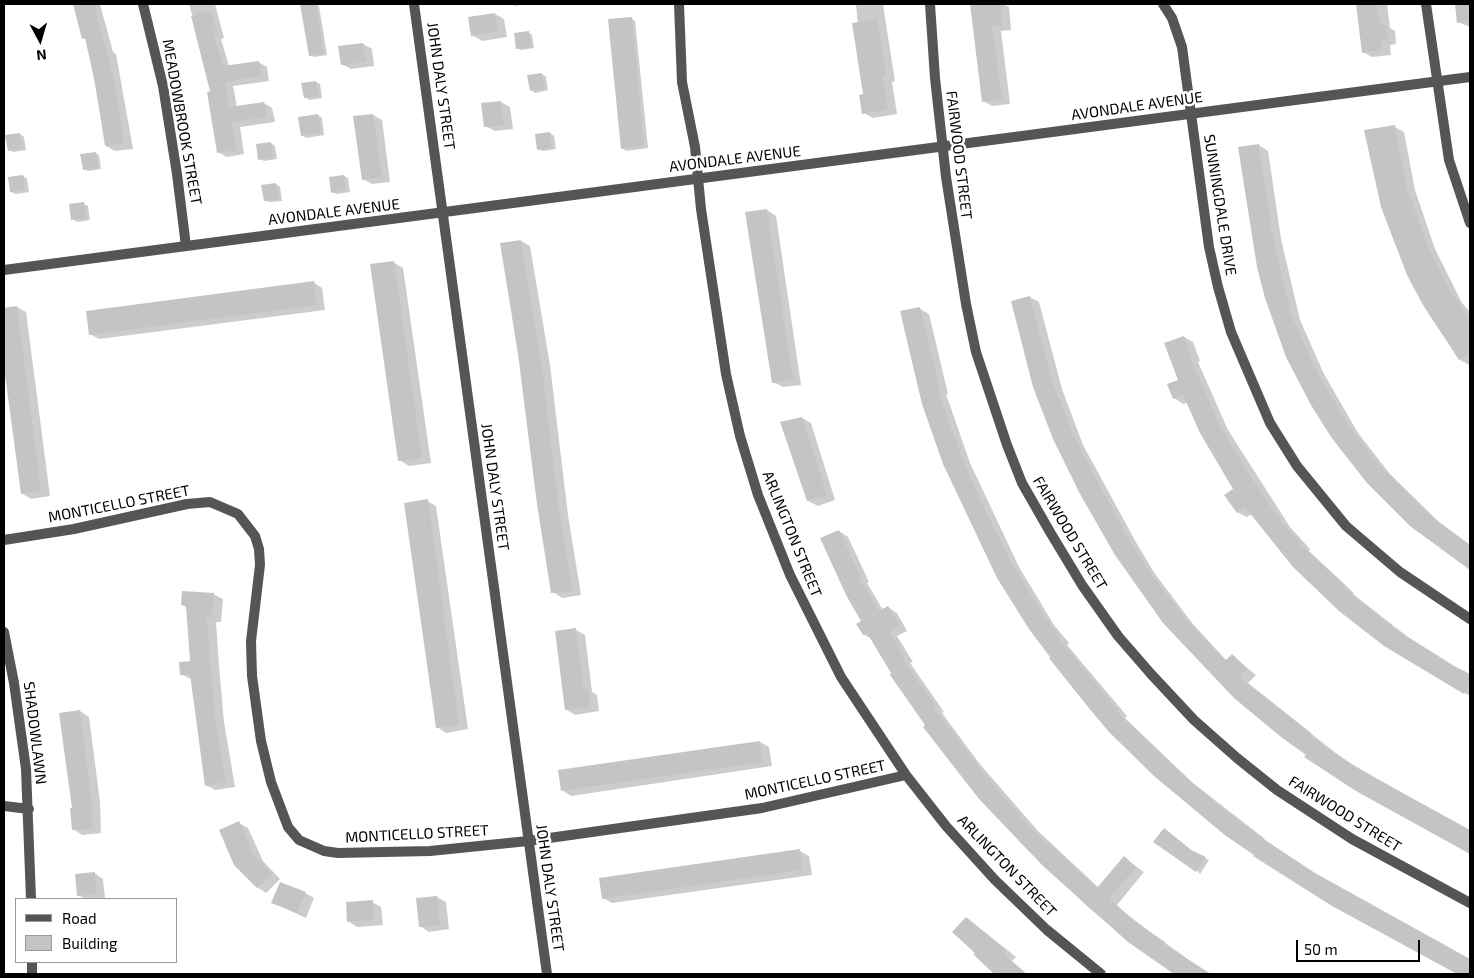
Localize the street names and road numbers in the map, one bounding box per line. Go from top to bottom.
street label: JOHN DALY STREET [423,21,459,151]
street label: MEADOWBROOK STREET [159,38,205,206]
street label: AVONDALE AVENUE [1070,88,1204,124]
street label: FAIRWOOD STREET [942,90,976,220]
street label: SUNNINGDALE DRIVE [1200,133,1240,277]
street label: AVONDALE AVENUE [668,142,802,176]
street label: AVONDALE AVENUE [267,195,401,229]
street label: JOHN DALY STREET [477,422,513,552]
street label: ARLINGTON STREET [758,468,826,600]
street label: FAIRWOOD STREET [1029,473,1111,593]
street label: MONTICELLO STREET [47,481,191,527]
street label: SHADOWLAWN [20,681,50,785]
street label: MONTICELLO STREET [743,756,887,804]
street label: FAIRWOOD STREET [1285,772,1405,856]
street label: ARLINGTON STREET [954,811,1060,921]
street label: MONTICELLO STREET [345,821,489,847]
street label: JOHN DALY STREET [532,823,568,953]

